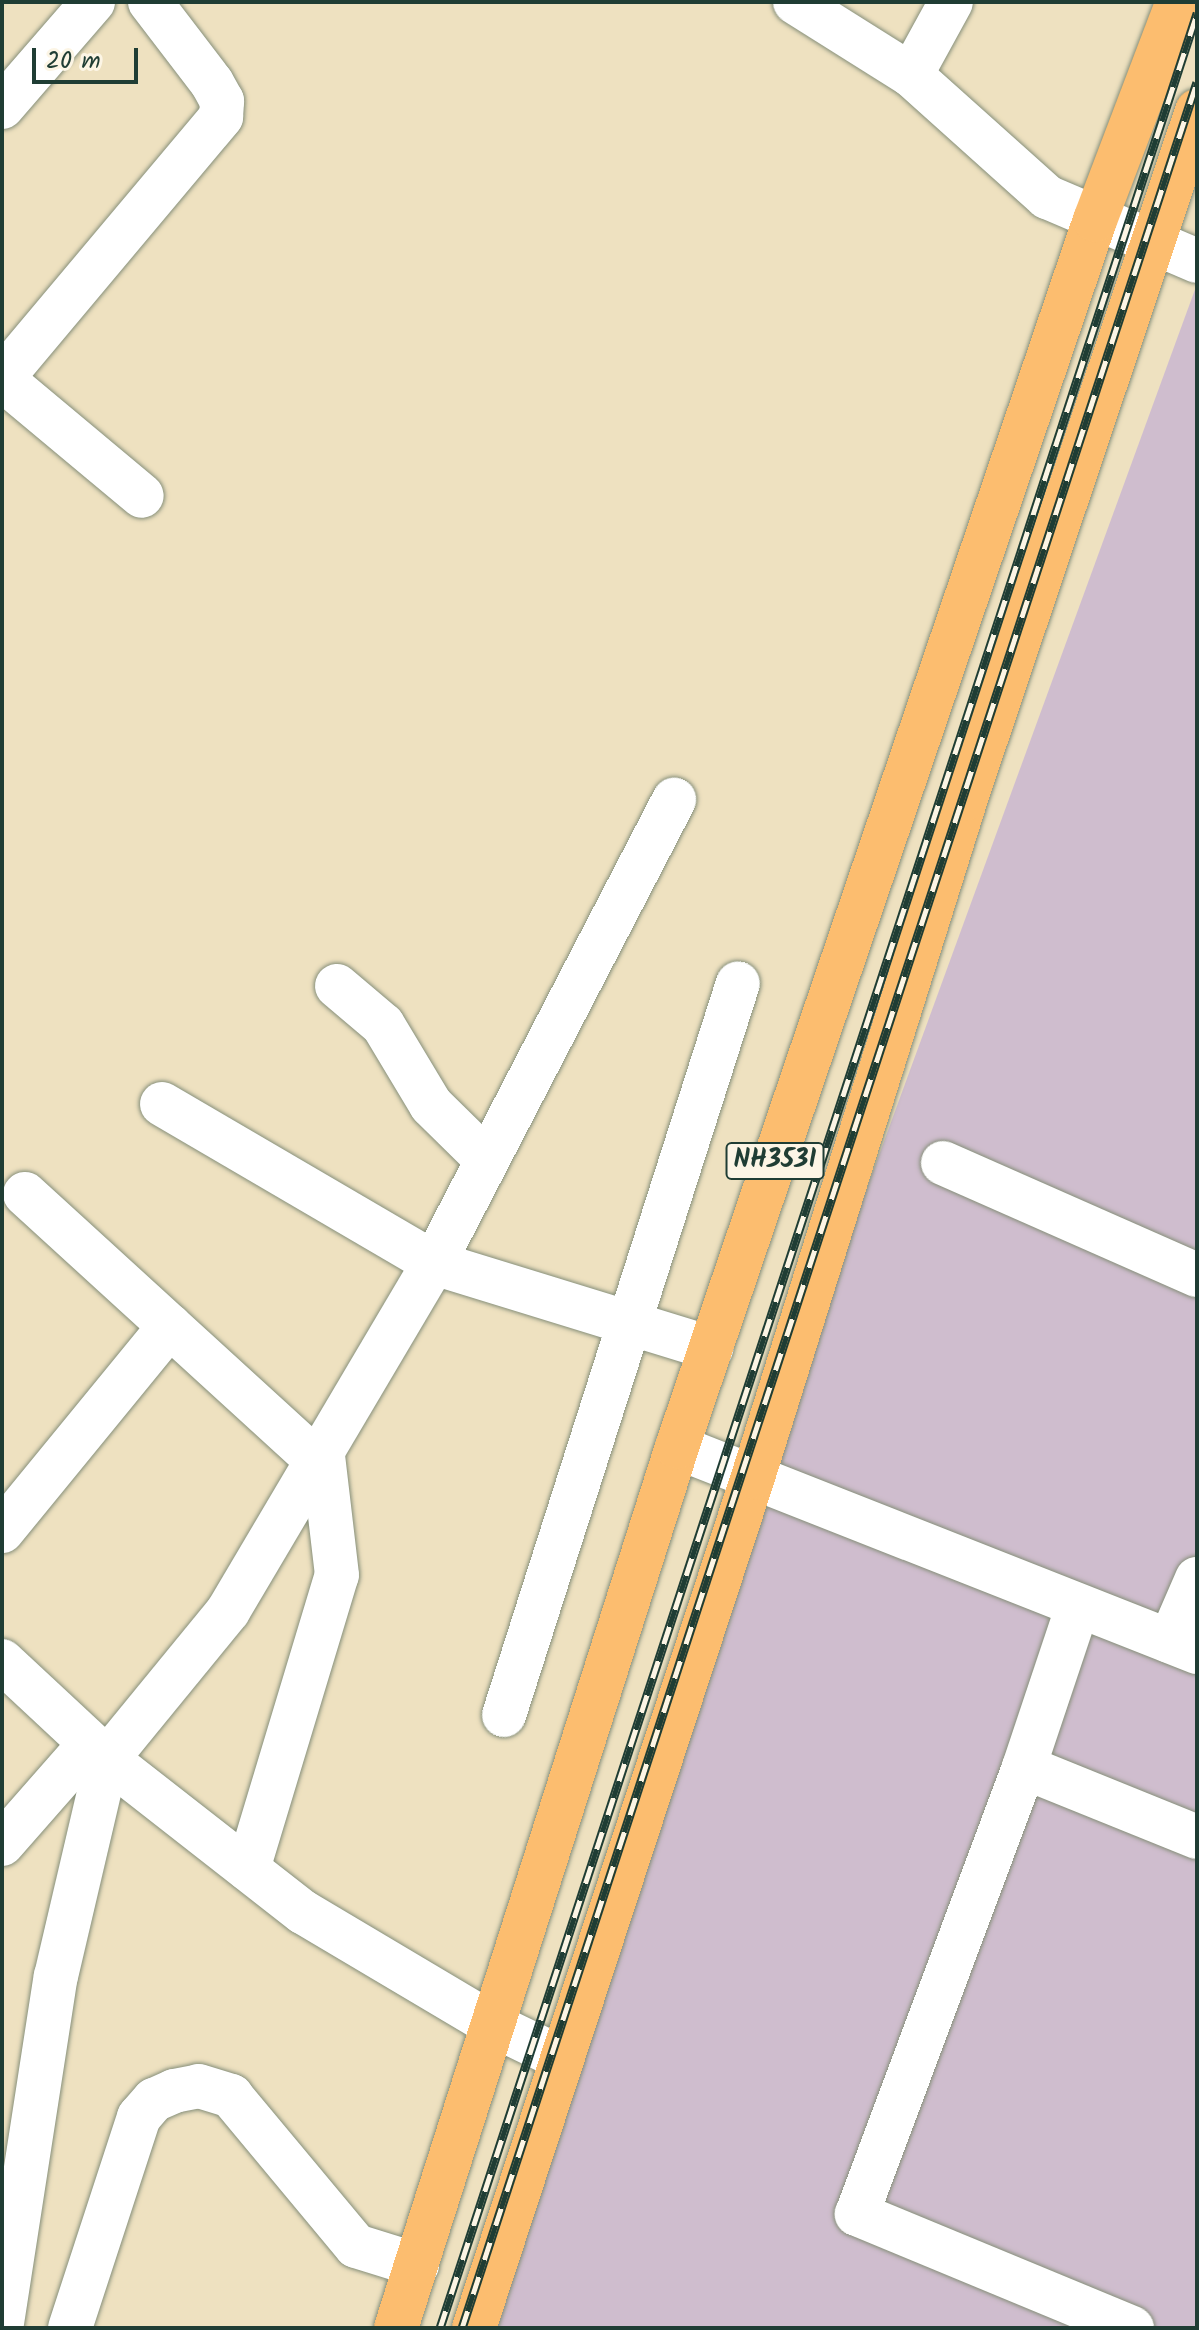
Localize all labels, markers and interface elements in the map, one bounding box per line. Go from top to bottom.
scale bar [36,32,142,82]
text: 20 m [46,42,101,81]
road number: NH353I [725,1139,825,1183]

